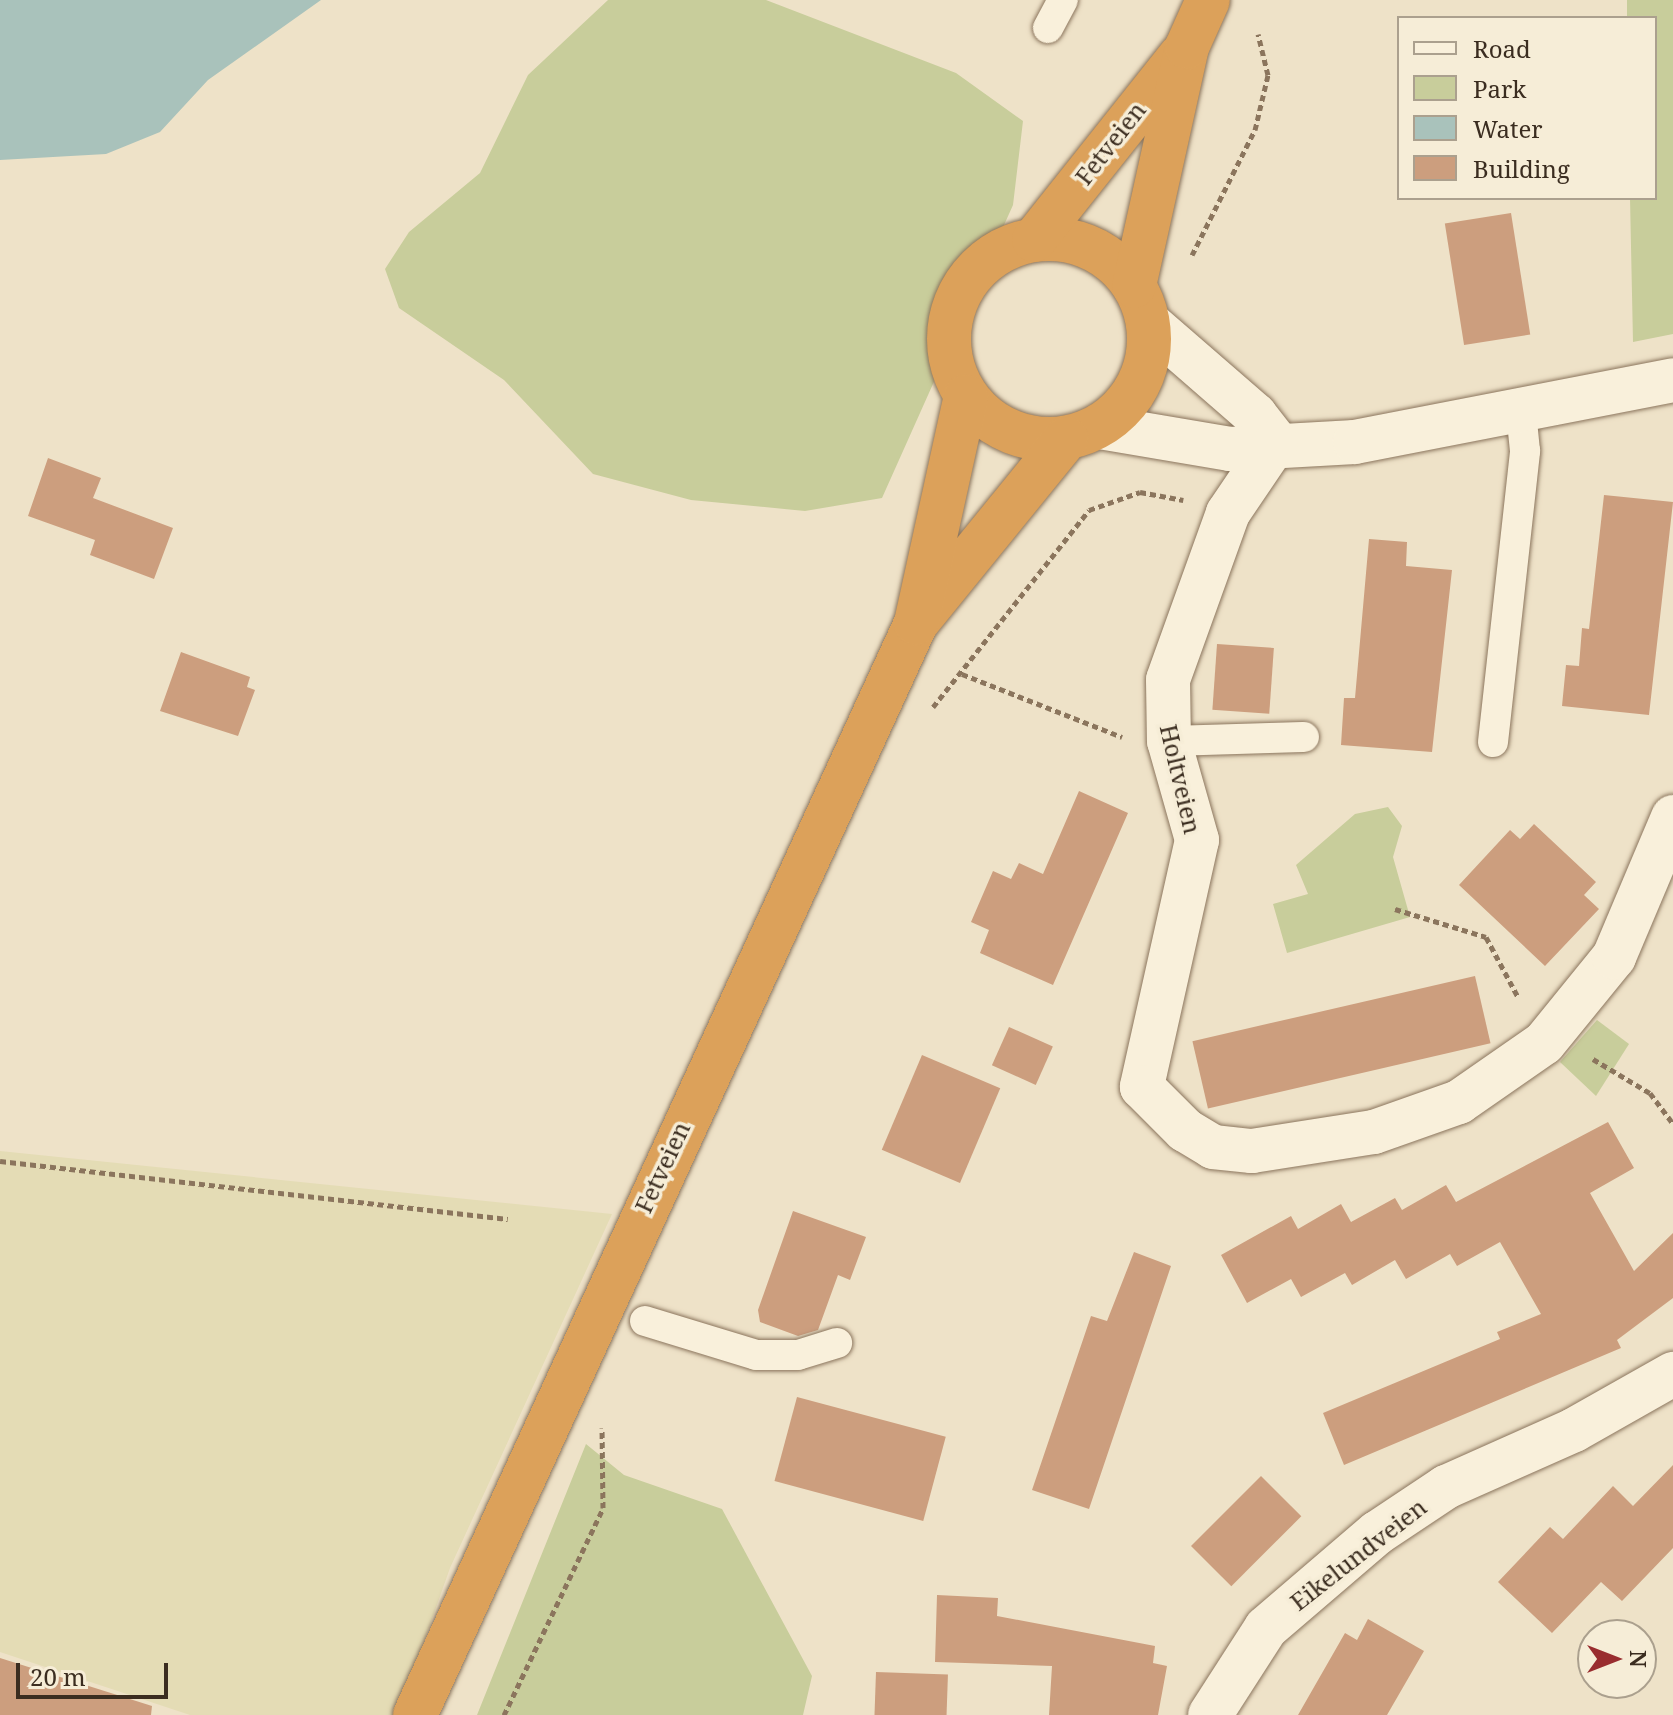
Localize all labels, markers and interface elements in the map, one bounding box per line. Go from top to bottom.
legend [1397,16,1657,200]
text: Road [1473,32,1531,65]
text: Park [1473,72,1526,105]
street label: Fetveien [1069,96,1151,190]
text: Water [1473,112,1543,145]
text: Building [1473,152,1570,185]
street label: Holtveien [1154,721,1208,837]
street label: Fetveien [628,1117,696,1217]
street label: Eikelundveien [1284,1492,1432,1616]
north arrow [1577,1619,1657,1699]
scale bar [20,1647,172,1697]
text: N [1624,1650,1654,1668]
text: 20 m [30,1660,86,1693]

